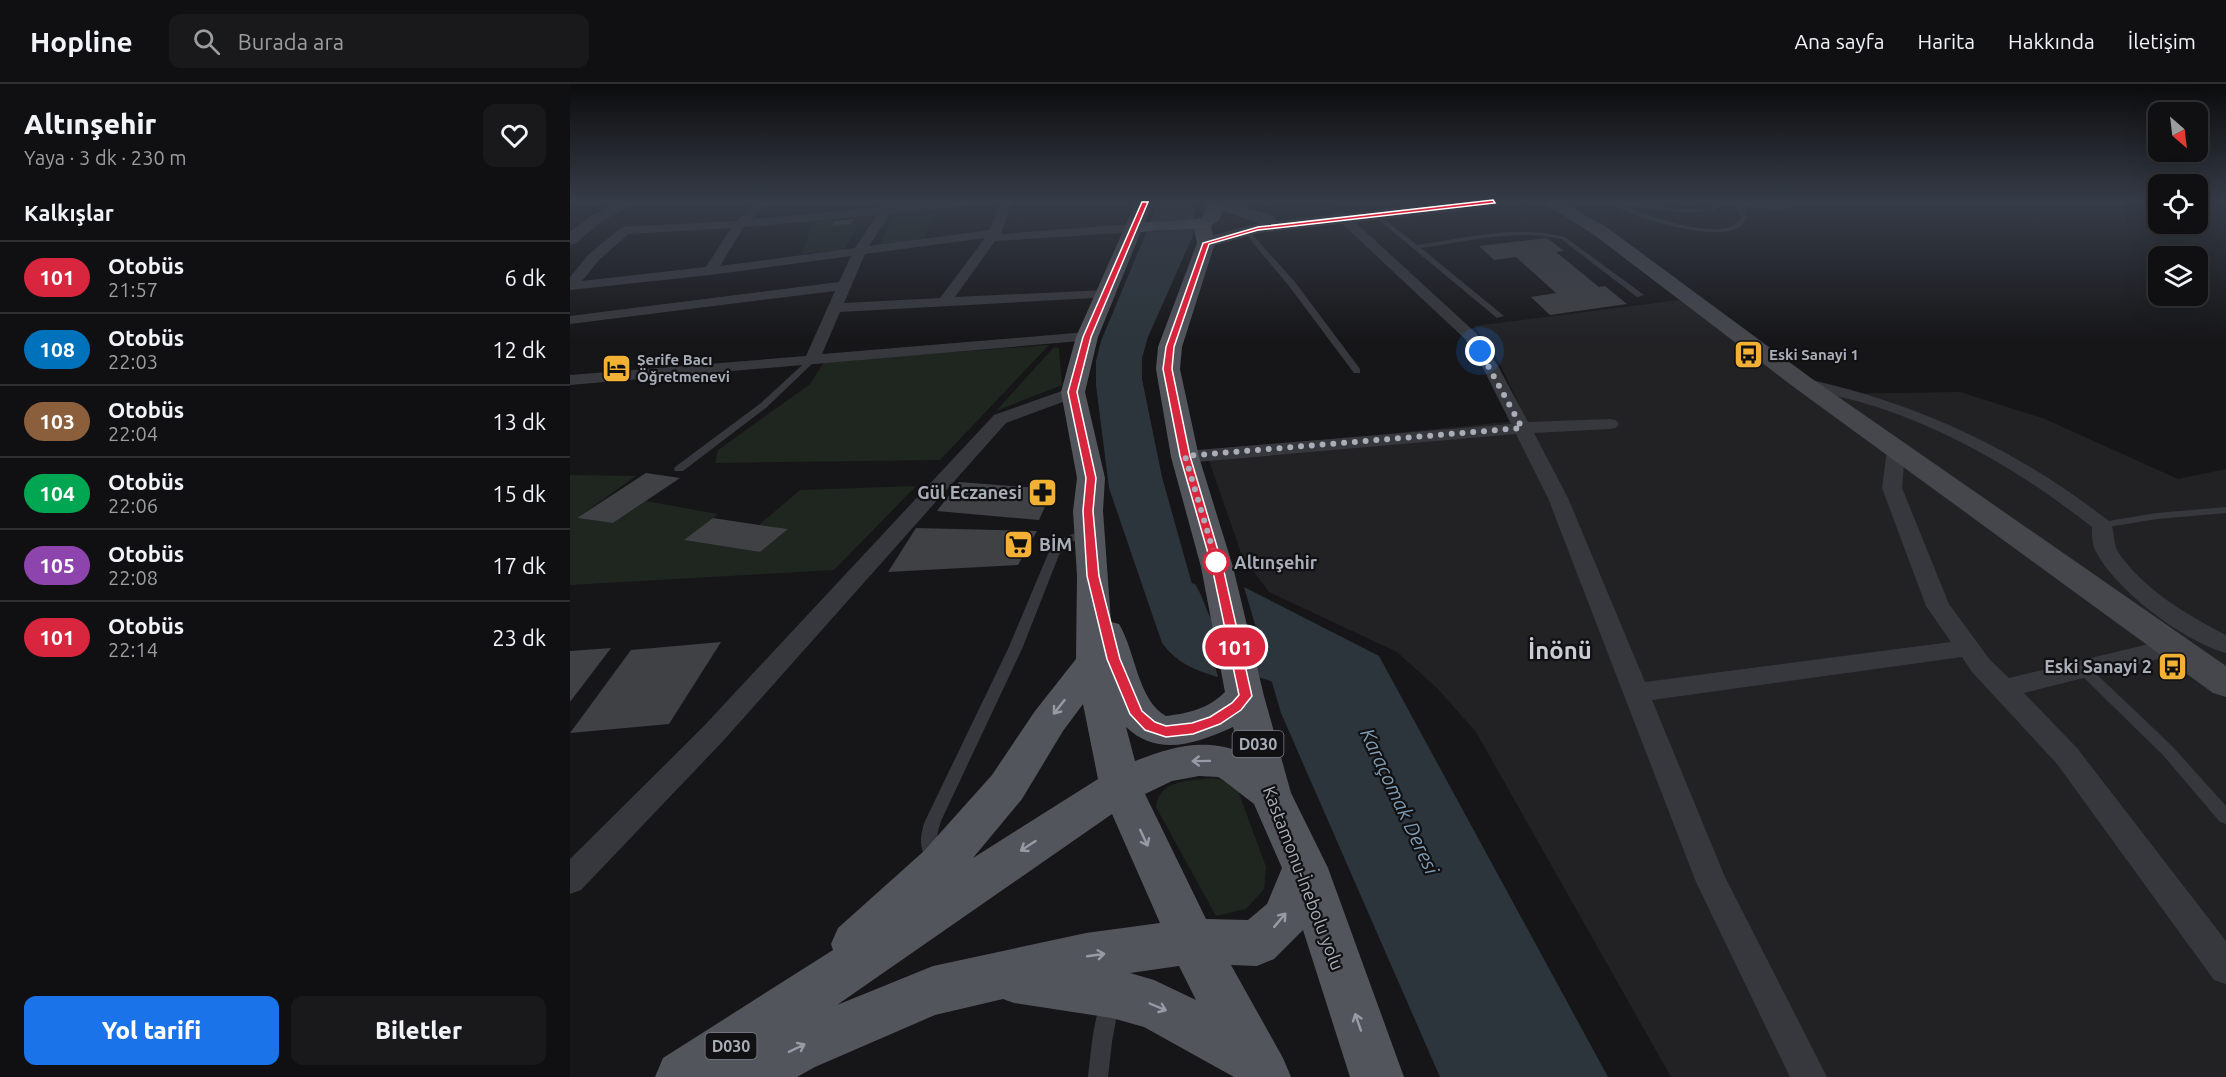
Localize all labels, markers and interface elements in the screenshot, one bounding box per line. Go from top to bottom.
search box [169,14,589,68]
icon: search [190,25,223,58]
text: Hopline [30,26,133,57]
text: Burada ara [238,29,344,54]
text: Ana sayfa [1794,29,1885,53]
text: Harita [1918,29,1975,53]
text: Hakkında [2008,29,2095,53]
text: İletişim [2128,29,2196,53]
north arrow [2148,102,2208,162]
map controls [2148,102,2208,306]
button: heart [483,104,546,167]
text: Altınşehir [24,108,156,139]
text: Yaya · 3 dk · 230 m [24,146,187,169]
button: locate [2148,174,2208,234]
text: Kalkışlar [24,200,114,225]
button: layers [2148,246,2208,306]
text: Otobüs [108,253,184,278]
text: 101 [39,265,75,289]
text: 6 dk [505,265,546,290]
text: 21:57 [108,278,158,301]
text: Otobüs [108,325,184,350]
your location [1465,336,1495,366]
text: 108 [39,337,75,361]
text: 12 dk [492,337,546,362]
bus stop icon: Eski Sanayi 1 [1732,338,1764,370]
place label: Eski Sanayi 1 [1769,346,1859,363]
text: 22:03 [108,350,158,373]
place label: Şerife Bacı Öğretmenevi [637,351,730,385]
hotel icon: Şerife Bacı Öğretmenevi [600,352,632,384]
text: Otobüs [108,397,184,422]
text: 103 [39,409,75,433]
text: 13 dk [492,409,546,434]
text: 22:04 [108,422,158,445]
text: Otobüs [108,469,184,494]
pharmacy icon: Gül Eczanesi [1027,476,1059,508]
text: 104 [39,481,75,505]
text: 15 dk [492,481,546,506]
place label: Gül Eczanesi [917,482,1022,502]
text: 22:06 [108,494,158,517]
supermarket icon: BİM [1002,528,1034,560]
place label: BİM [1039,534,1072,554]
text: Otobüs [108,541,184,566]
marker: Altınşehir [1203,549,1229,575]
place label: Altınşehir [1234,552,1318,573]
text: 105 [39,553,75,577]
text: 17 dk [492,553,546,578]
text: 22:08 [108,566,158,589]
text: Otobüs [108,613,184,638]
text: 101 [39,625,75,649]
text: 23 dk [492,625,546,650]
line badge: 101 [1200,628,1270,666]
text: 101 [1217,635,1253,659]
district label: İnönü [1528,637,1592,664]
text: 22:14 [108,638,158,661]
bus stop icon: Eski Sanayi 2 [2157,650,2189,682]
place label: Eski Sanayi 2 [2044,656,2152,676]
one-way arrow [1052,699,1065,715]
water label: Karaçomak Deresi [1356,724,1444,879]
road number: D030 [1232,731,1284,757]
one-way arrow [1191,755,1211,767]
street label: Kastamonu-İnebolu yolu [1260,783,1348,973]
one-way arrow [1139,828,1151,846]
one-way arrow [1020,840,1037,852]
one-way arrow [1274,912,1287,928]
one-way arrow [1086,949,1105,960]
button: Yol tarifi [24,996,279,1065]
button: Biletler [291,996,546,1065]
one-way arrow [1148,1002,1166,1014]
one-way arrow [1351,1013,1362,1032]
road number: D030 [706,1033,756,1059]
one-way arrow [787,1042,805,1053]

